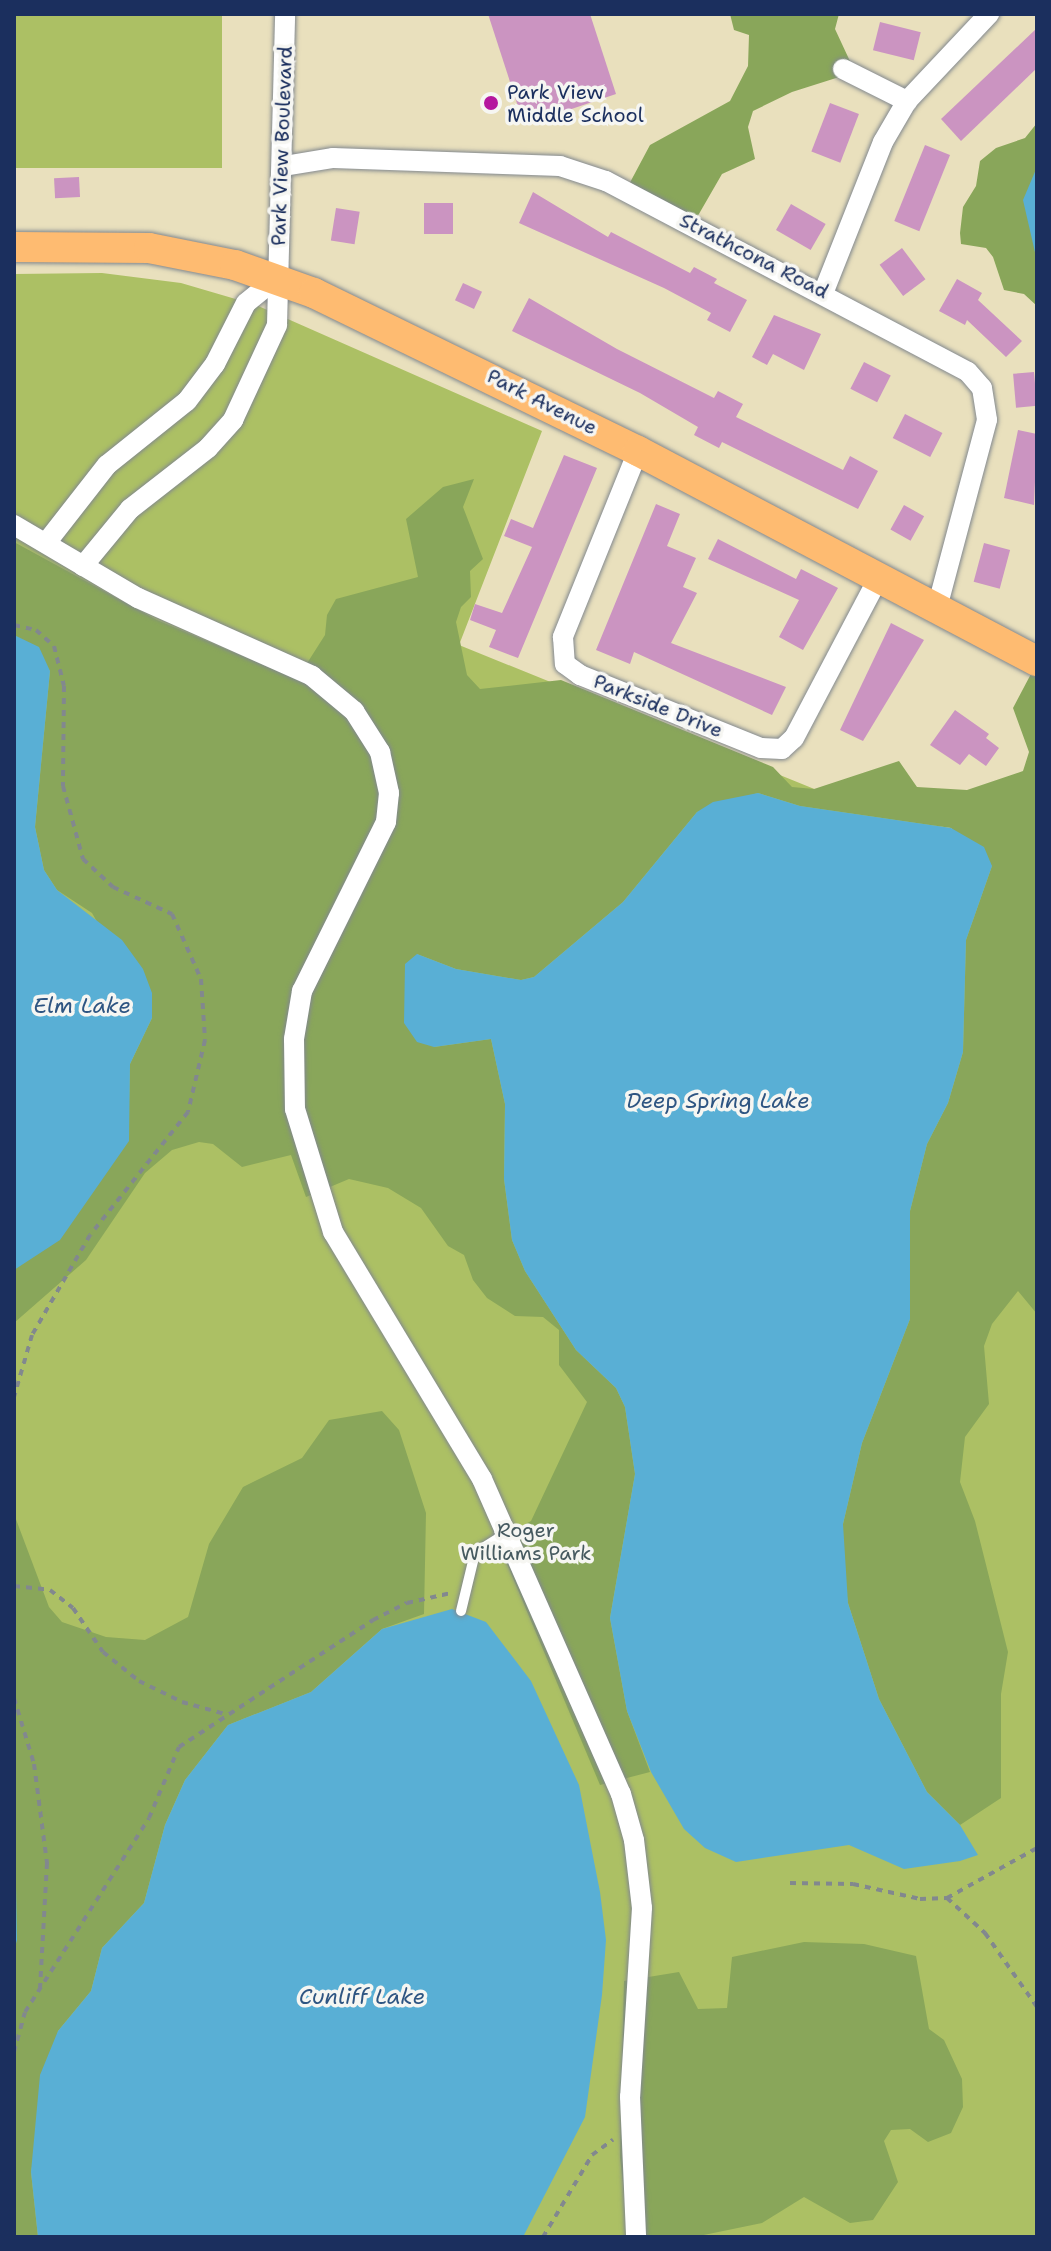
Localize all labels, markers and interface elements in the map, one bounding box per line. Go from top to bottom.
street label: Park View Boulevard [267,46,297,246]
place label: Park View Middle School [507,80,644,127]
marker: Park View Middle School [482,94,500,112]
street label: Strathcona Road [676,208,832,304]
street label: Park Avenue [483,364,601,440]
street label: Parkside Drive [590,669,726,743]
water label: Elm Lake [33,993,131,1019]
water label: Deep Spring Lake [626,1088,810,1114]
park label: Roger Williams Park [460,1518,592,1565]
water label: Cunliff Lake [299,1984,425,2010]

